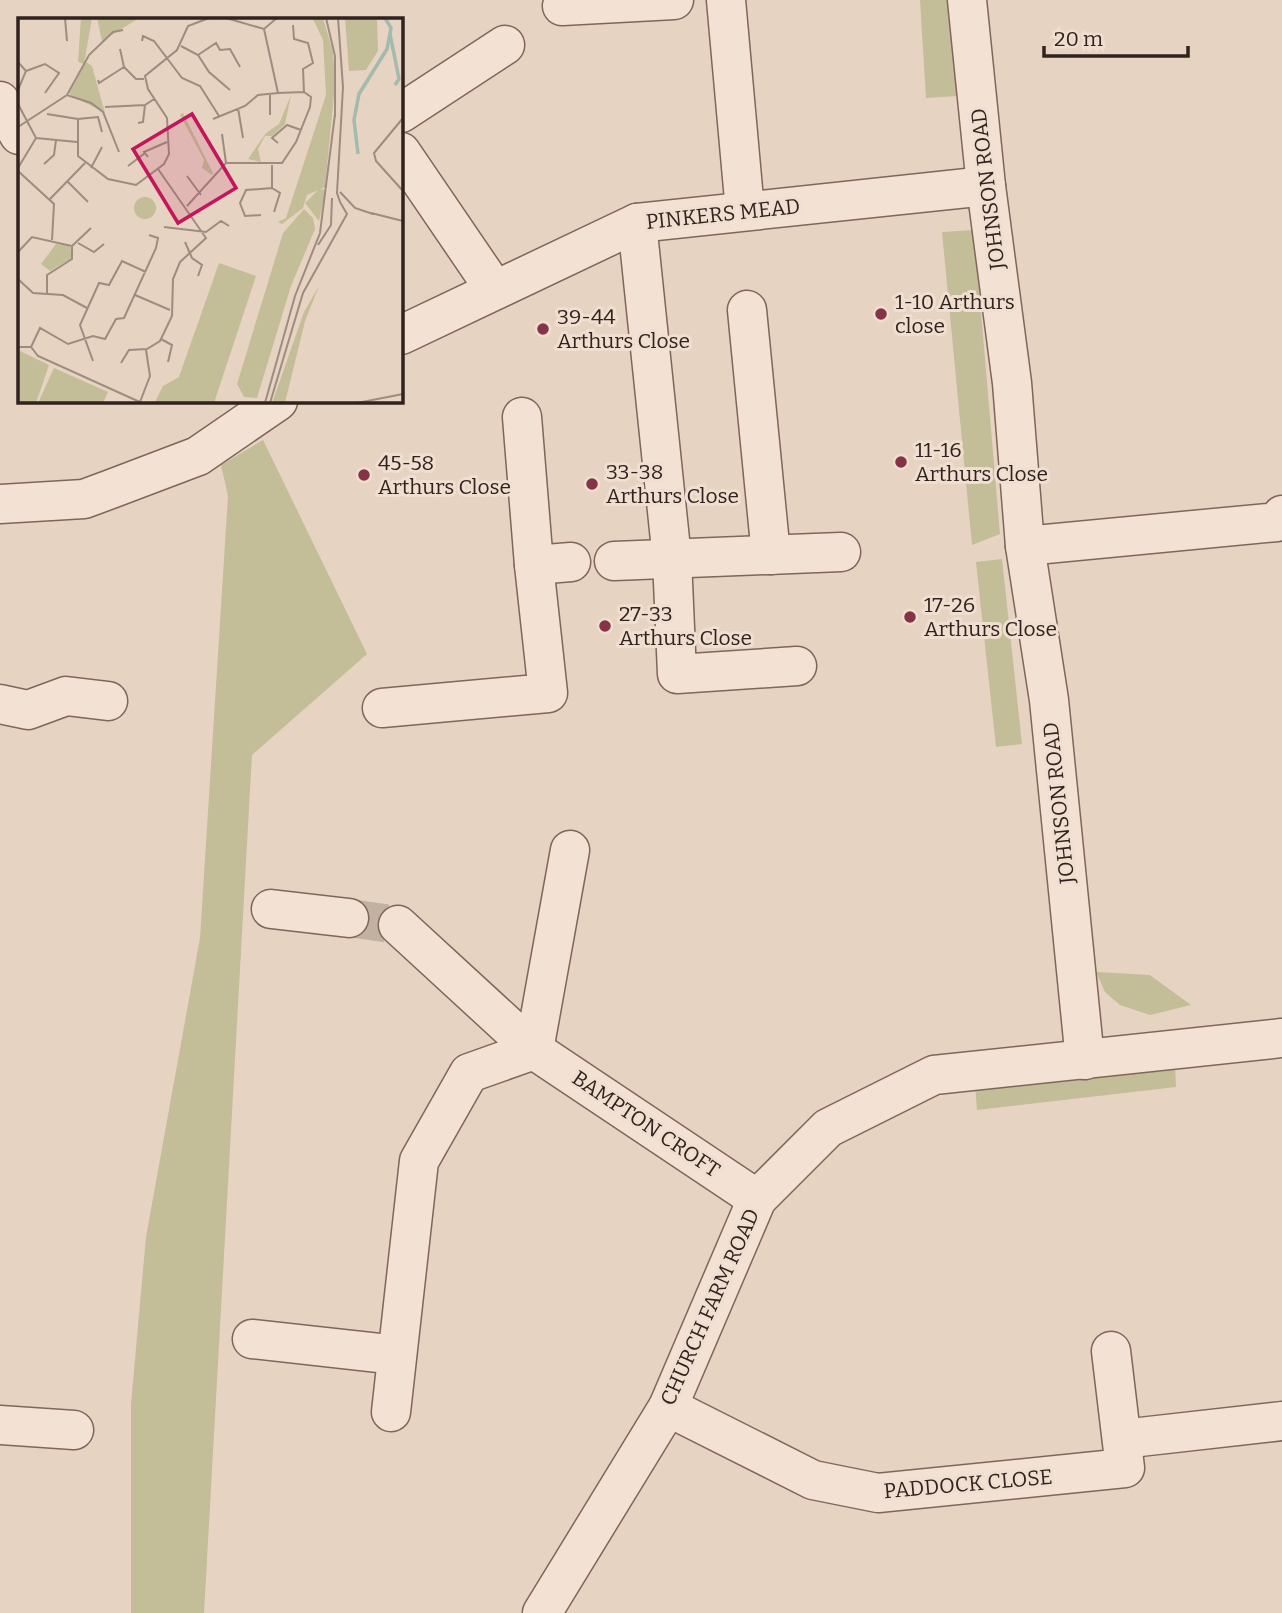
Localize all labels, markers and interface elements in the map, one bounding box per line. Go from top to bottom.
scale bar [1044,14,1188,58]
inset map [18,18,402,402]
text: 20 m [1054,26,1103,52]
street label: JOHNSON ROAD [965,107,1011,272]
street label: PINKERS MEAD [645,193,801,235]
place label: 1-10 Arthurs close [895,289,1015,339]
place label: 39-44 Arthurs Close [557,304,690,354]
marker: 1-10 Arthurs close [873,306,889,322]
marker: 39-44 Arthurs Close [535,321,551,337]
place label: 11-16 Arthurs Close [915,437,1048,487]
place label: 45-58 Arthurs Close [378,450,511,500]
marker: 11-16 Arthurs Close [893,454,909,470]
place label: 33-38 Arthurs Close [606,459,739,509]
marker: 45-58 Arthurs Close [356,467,372,483]
marker: 33-38 Arthurs Close [584,476,600,492]
place label: 17-26 Arthurs Close [924,592,1057,642]
place label: 27-33 Arthurs Close [619,601,752,651]
marker: 17-26 Arthurs Close [902,609,918,625]
marker: 27-33 Arthurs Close [597,618,613,634]
street label: JOHNSON ROAD [1038,721,1081,886]
street label: BAMPTON CROFT [567,1065,725,1183]
street label: CHURCH FARM ROAD [655,1204,765,1410]
street label: PADDOCK CLOSE [883,1464,1053,1504]

